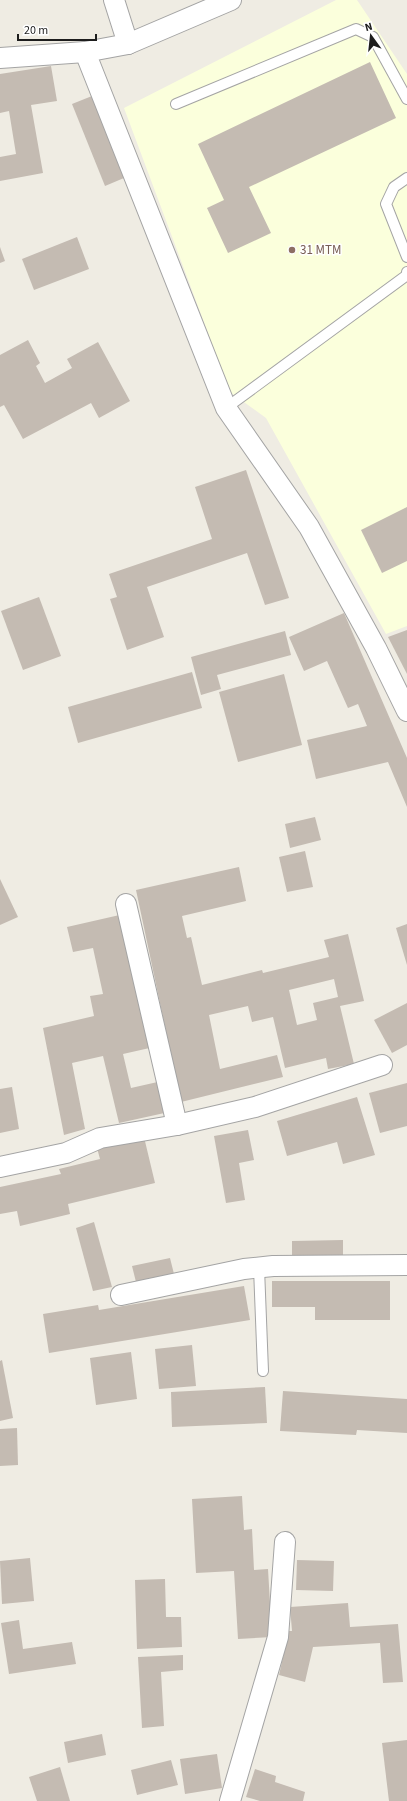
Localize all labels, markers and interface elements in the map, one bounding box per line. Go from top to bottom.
scale bar [18,16,96,42]
north arrow [351,16,391,56]
text: N [363,19,374,35]
text: 20 m [24,22,48,39]
place label: 31 MTM [300,241,341,259]
marker: 31 MTM [287,245,297,255]

